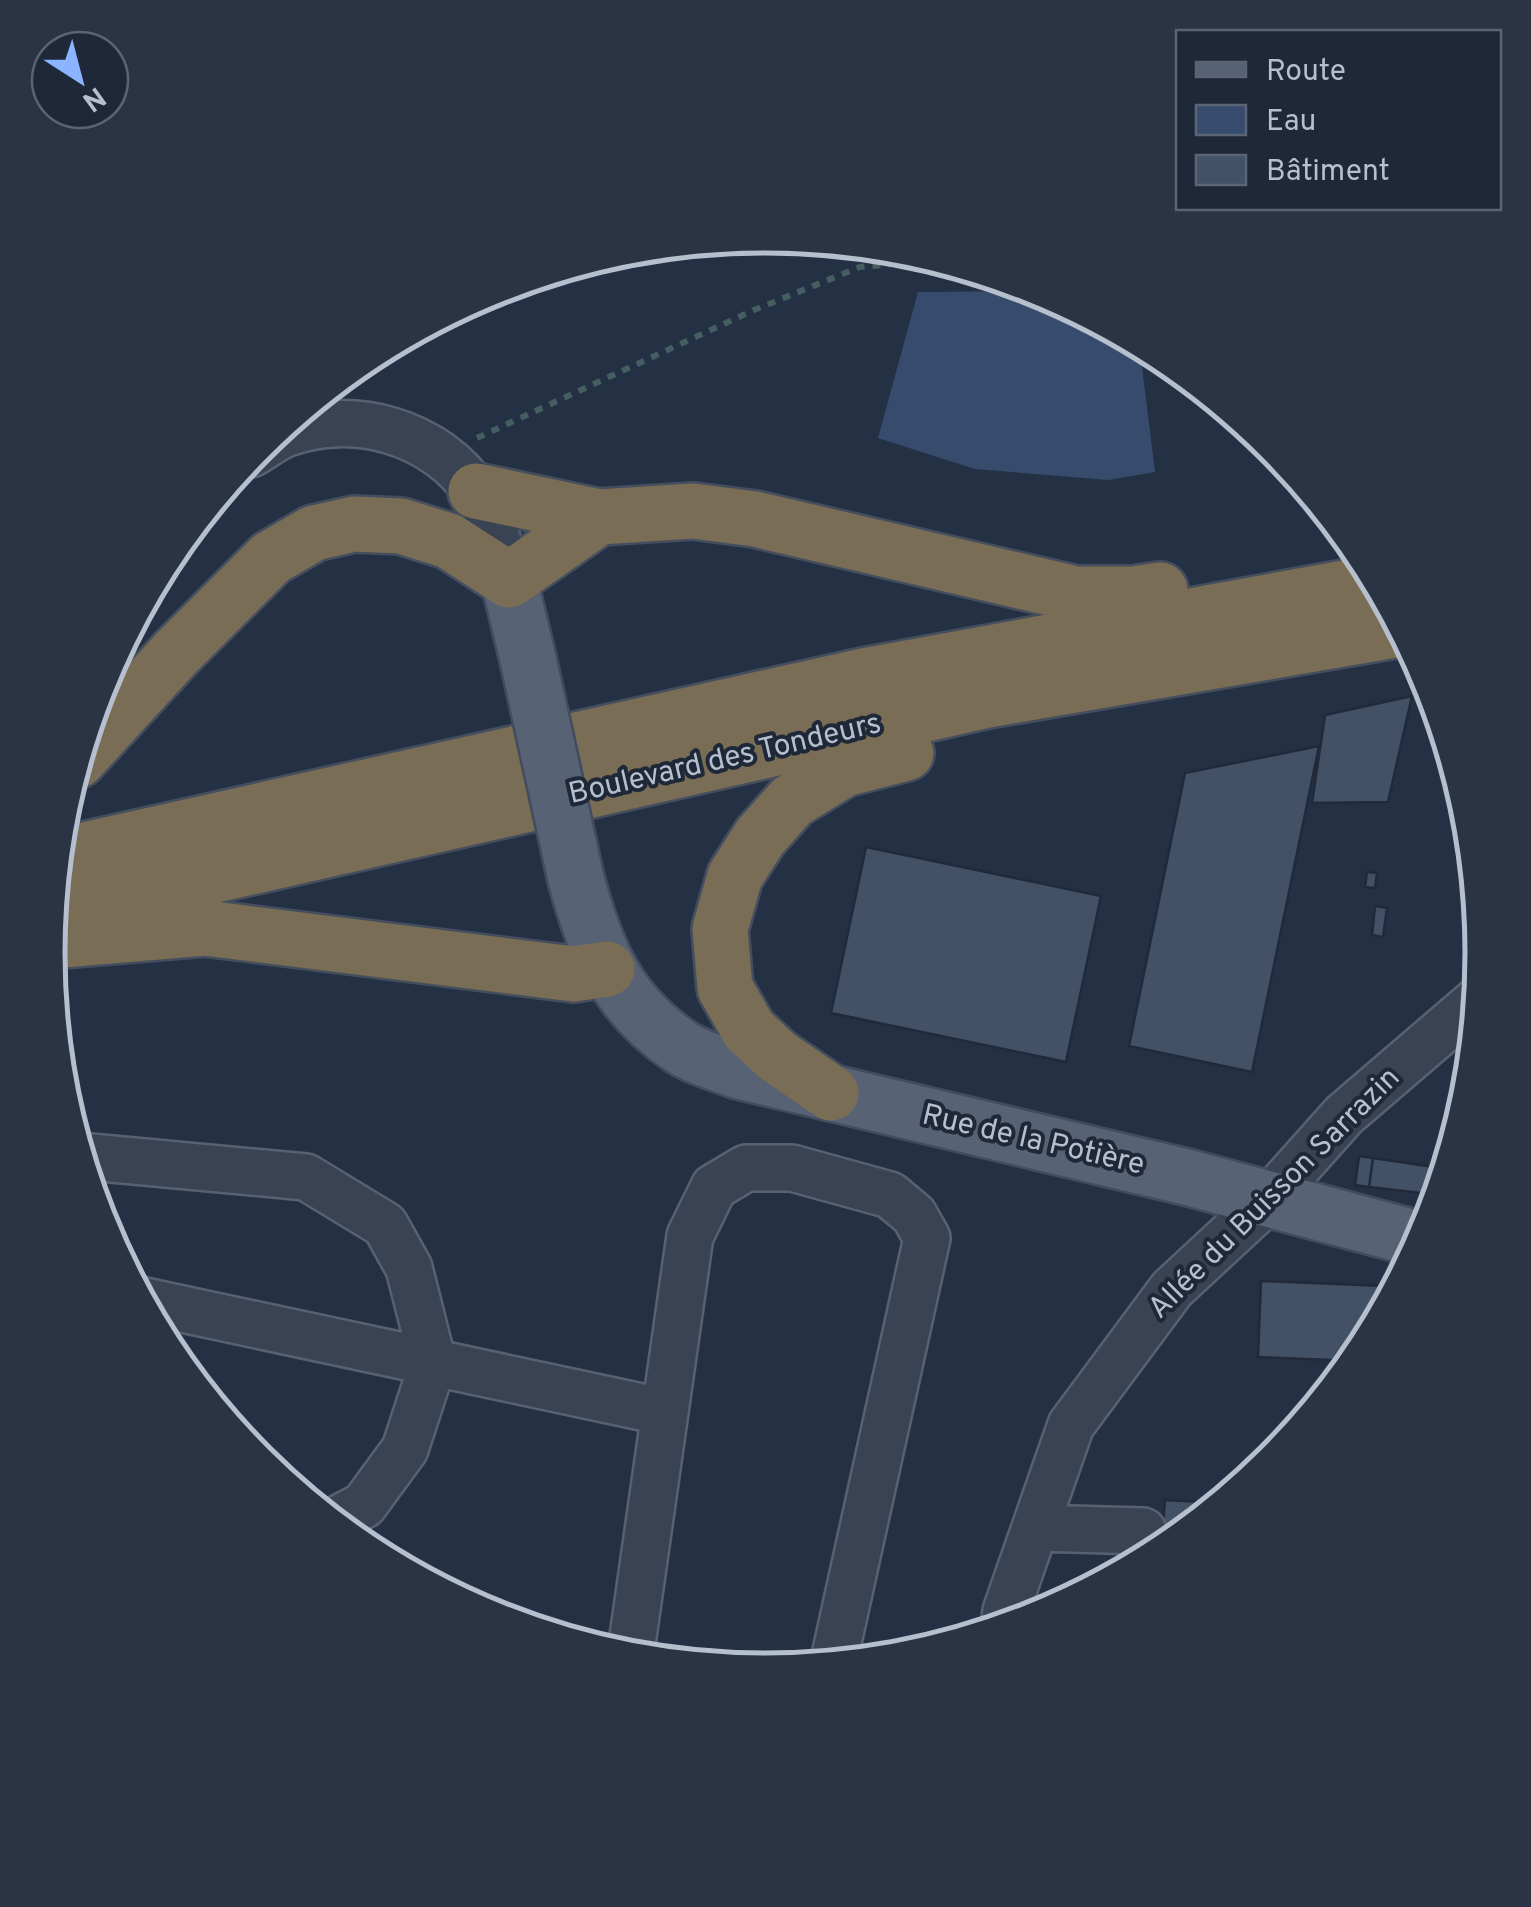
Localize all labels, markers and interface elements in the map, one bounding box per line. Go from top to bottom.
north arrow [30,30,130,130]
legend [1176,30,1501,210]
text: Route [1266,54,1346,91]
text: N [74,77,112,118]
text: Eau [1266,104,1317,141]
text: Bâtiment [1266,154,1390,191]
street label: Boulevard des Tondeurs [565,706,885,814]
street label: Allée du Buisson Sarrazin [1141,1060,1409,1328]
street label: Rue de la Potière [918,1097,1148,1185]

